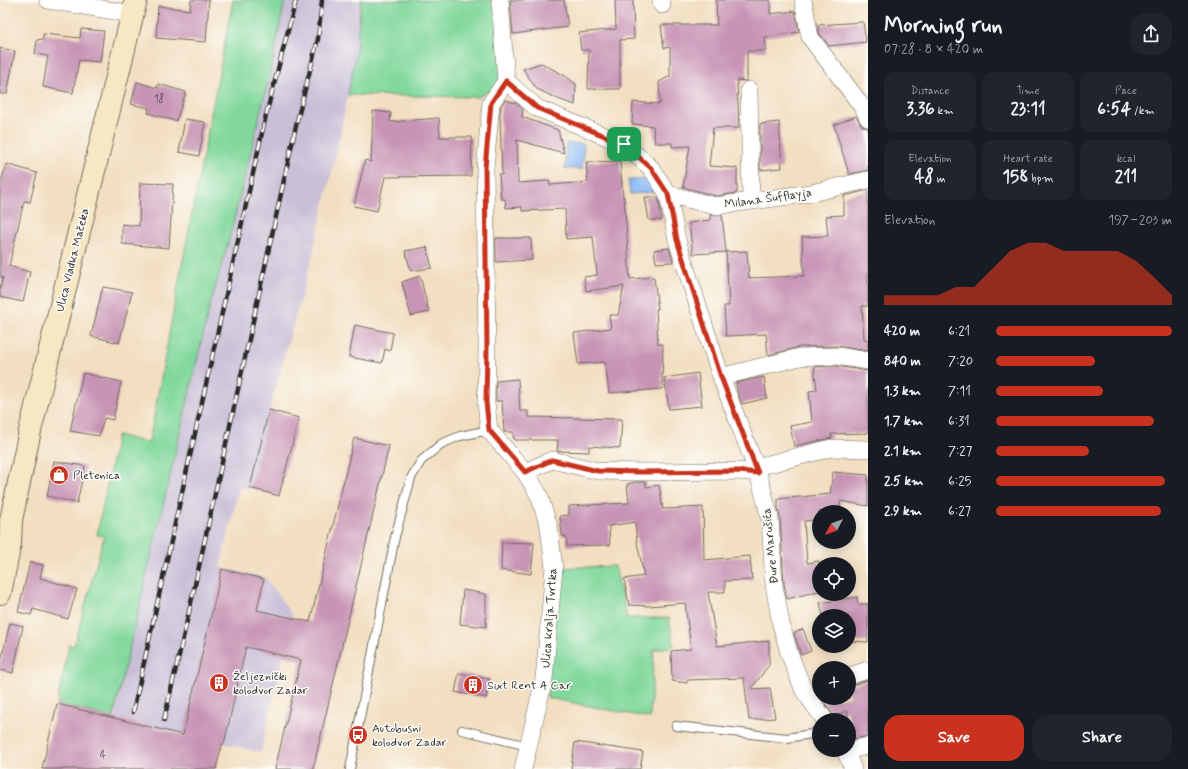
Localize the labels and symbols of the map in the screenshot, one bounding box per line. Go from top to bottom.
house number: 18 [154,92,164,106]
pin [607,127,641,161]
street label: Milana Šufflayja [724,185,813,213]
street label: Ulica Vladka Mačeka [52,207,94,314]
shop icon: Pletenica [48,464,70,486]
place label: Pletenica [73,468,120,484]
north arrow [812,505,856,549]
street label: Đure Marušića [759,507,783,585]
street label: Ulica kralja Tvrtka [539,567,561,669]
place label: Željeznički kolodvor Zadar [233,669,308,699]
building icon: Željeznički kolodvor Zadar [208,672,230,694]
building icon: Sixt Rent A Car [462,674,484,696]
place label: Sixt Rent A Car [487,678,571,694]
place label: Autobusni kolodvor Zadar [372,721,447,751]
bus stop icon: Autobusni kolodvor Zadar [347,724,369,746]
house number: 4 [100,749,106,762]

